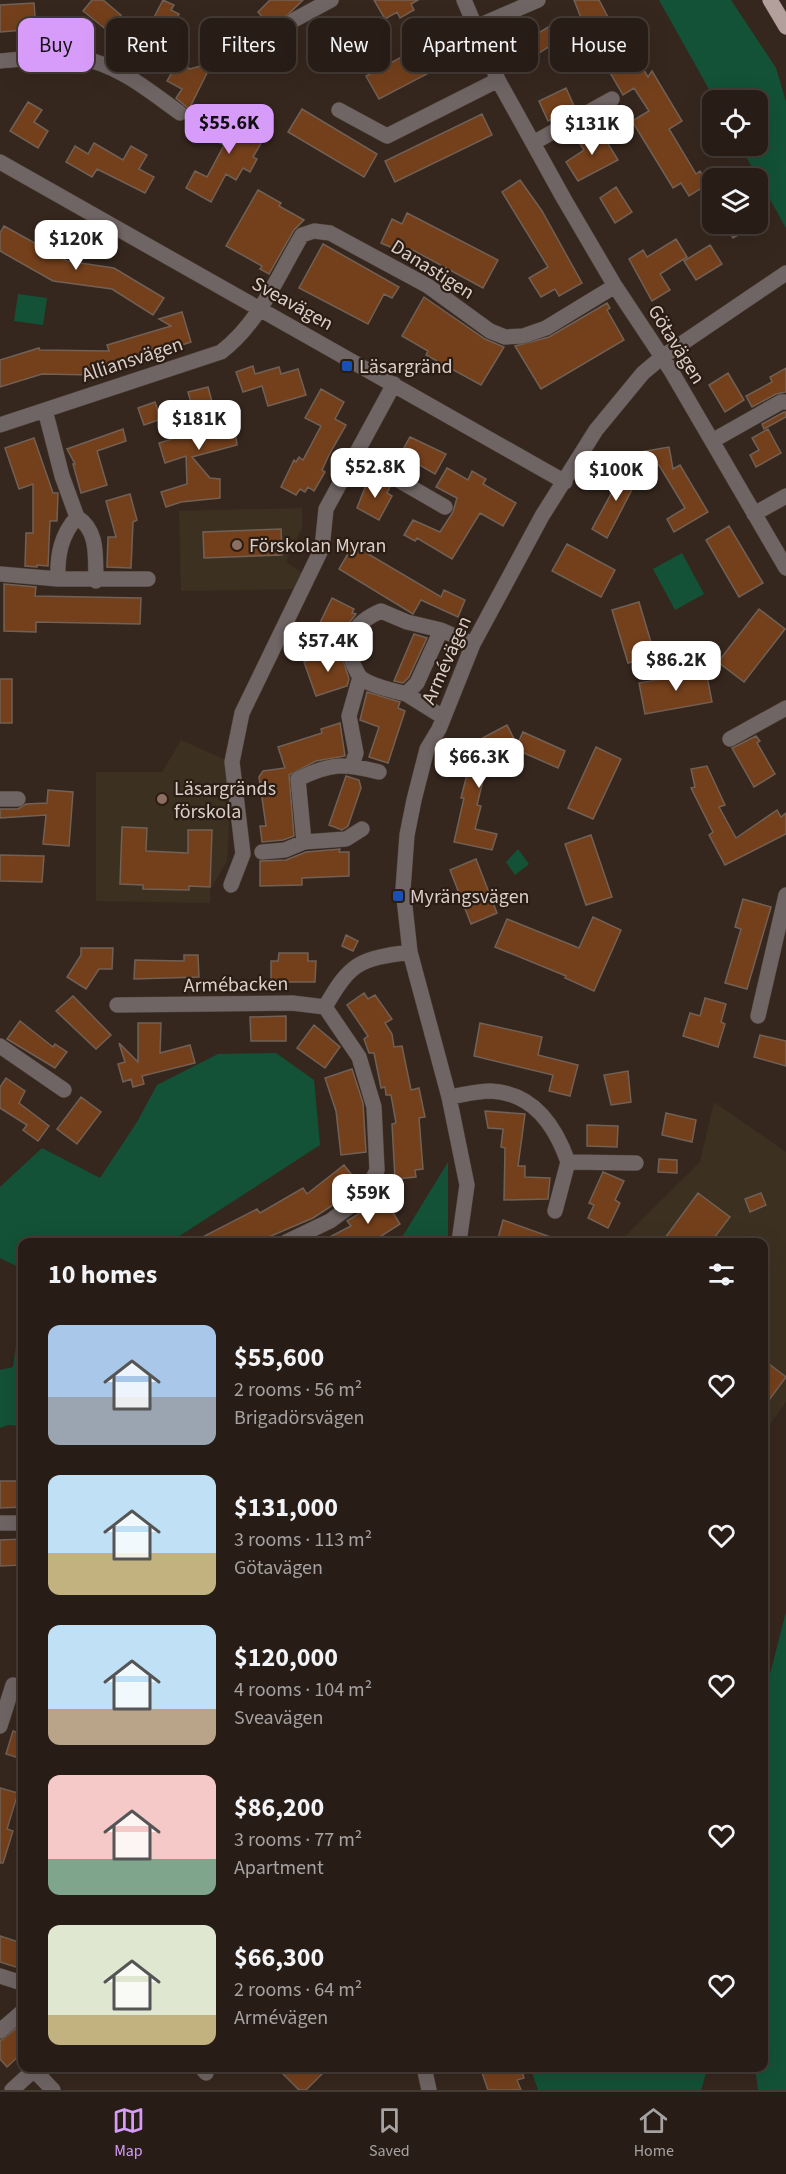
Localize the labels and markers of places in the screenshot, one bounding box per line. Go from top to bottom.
pin: $55.6K [180,104,278,155]
pin: $131K [550,105,634,156]
pin: $120K [34,220,118,271]
place label: Läsargränd [359,353,453,381]
marker: Läsargränd [340,359,354,373]
pin: $181K [157,400,241,451]
pin: $52.8K [326,448,424,499]
pin: $100K [574,451,658,502]
place label: Förskolan Myran [249,532,387,560]
marker: Förskolan Myran [230,538,244,552]
pin: $57.4K [279,622,377,673]
pin: $86.2K [627,641,725,692]
pin: $66.3K [430,738,528,789]
place label: Läsargränds förskola [174,775,276,826]
marker: Läsargränds förskola [155,792,169,806]
place label: Myrängsvägen [410,883,530,911]
marker: Myrängsvägen [391,889,405,903]
pin: $59K [332,1174,404,1225]

